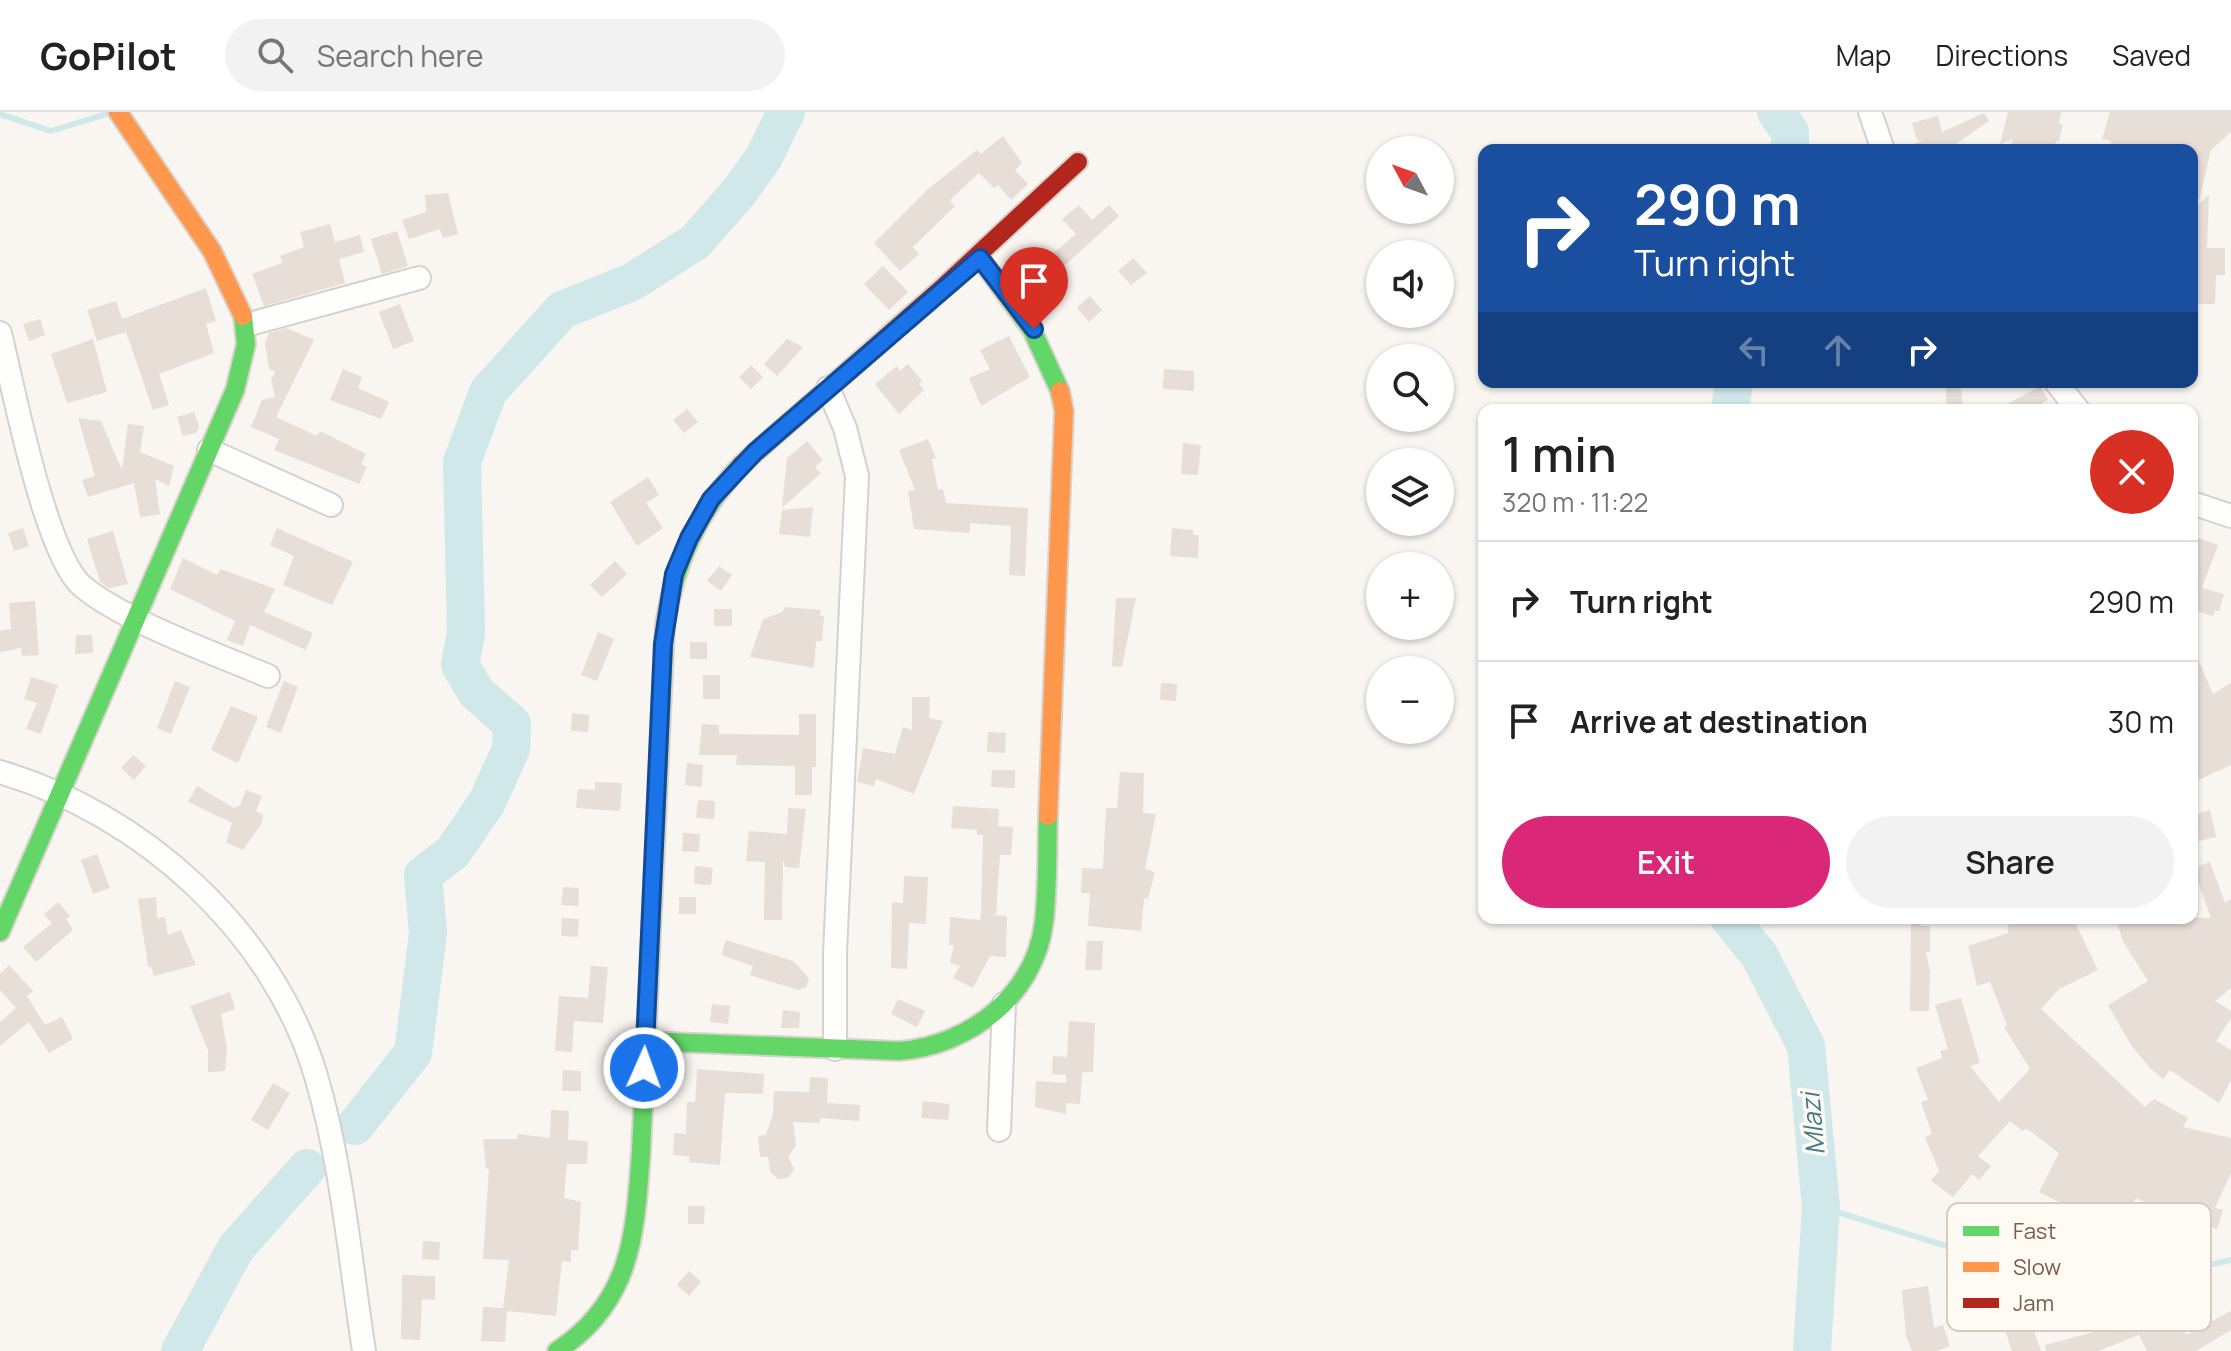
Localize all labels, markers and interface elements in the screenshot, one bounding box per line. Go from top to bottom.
search box [225,19,785,91]
text: GoPilot [40,29,177,81]
icon: search [253,33,297,77]
text: Search here [317,35,484,76]
text: Map [1836,36,1891,74]
text: Directions [1935,36,2068,74]
text: Saved [2112,36,2191,74]
north arrow [1366,136,1454,224]
map controls [1366,136,1454,744]
text: 290 m [1634,165,1801,242]
icon: right [1502,176,1606,280]
text: Turn right [1634,238,1795,287]
button: sound [1366,240,1454,328]
pin [1000,247,1068,329]
icon: arrive [1012,259,1056,303]
icon: left [1732,328,1776,372]
icon: ahead [1816,328,1860,372]
icon: right [1900,328,1944,372]
button: search [1366,344,1454,432]
text: 1 min [1502,421,1616,486]
button: close [2090,430,2174,514]
button: layers [1366,448,1454,536]
text: 320 m · 11:22 [1502,484,1648,520]
button: + [1366,552,1454,640]
icon: right [1502,579,1546,623]
text: Turn right [1570,581,1713,622]
text: 290 m [2089,581,2174,622]
button: − [1366,656,1454,744]
icon: arrive [1502,699,1546,743]
text: Arrive at destination [1570,701,1868,742]
text: 30 m [2108,701,2174,742]
button: Exit [1502,816,1830,908]
button: Share [1846,816,2174,908]
position arrow [602,1026,686,1110]
water label: Mlazi [1791,1089,1833,1157]
legend [1947,1203,2211,1331]
text: Fast [2013,1216,2056,1246]
text: Slow [2013,1252,2061,1282]
text: Jam [2013,1288,2054,1318]

